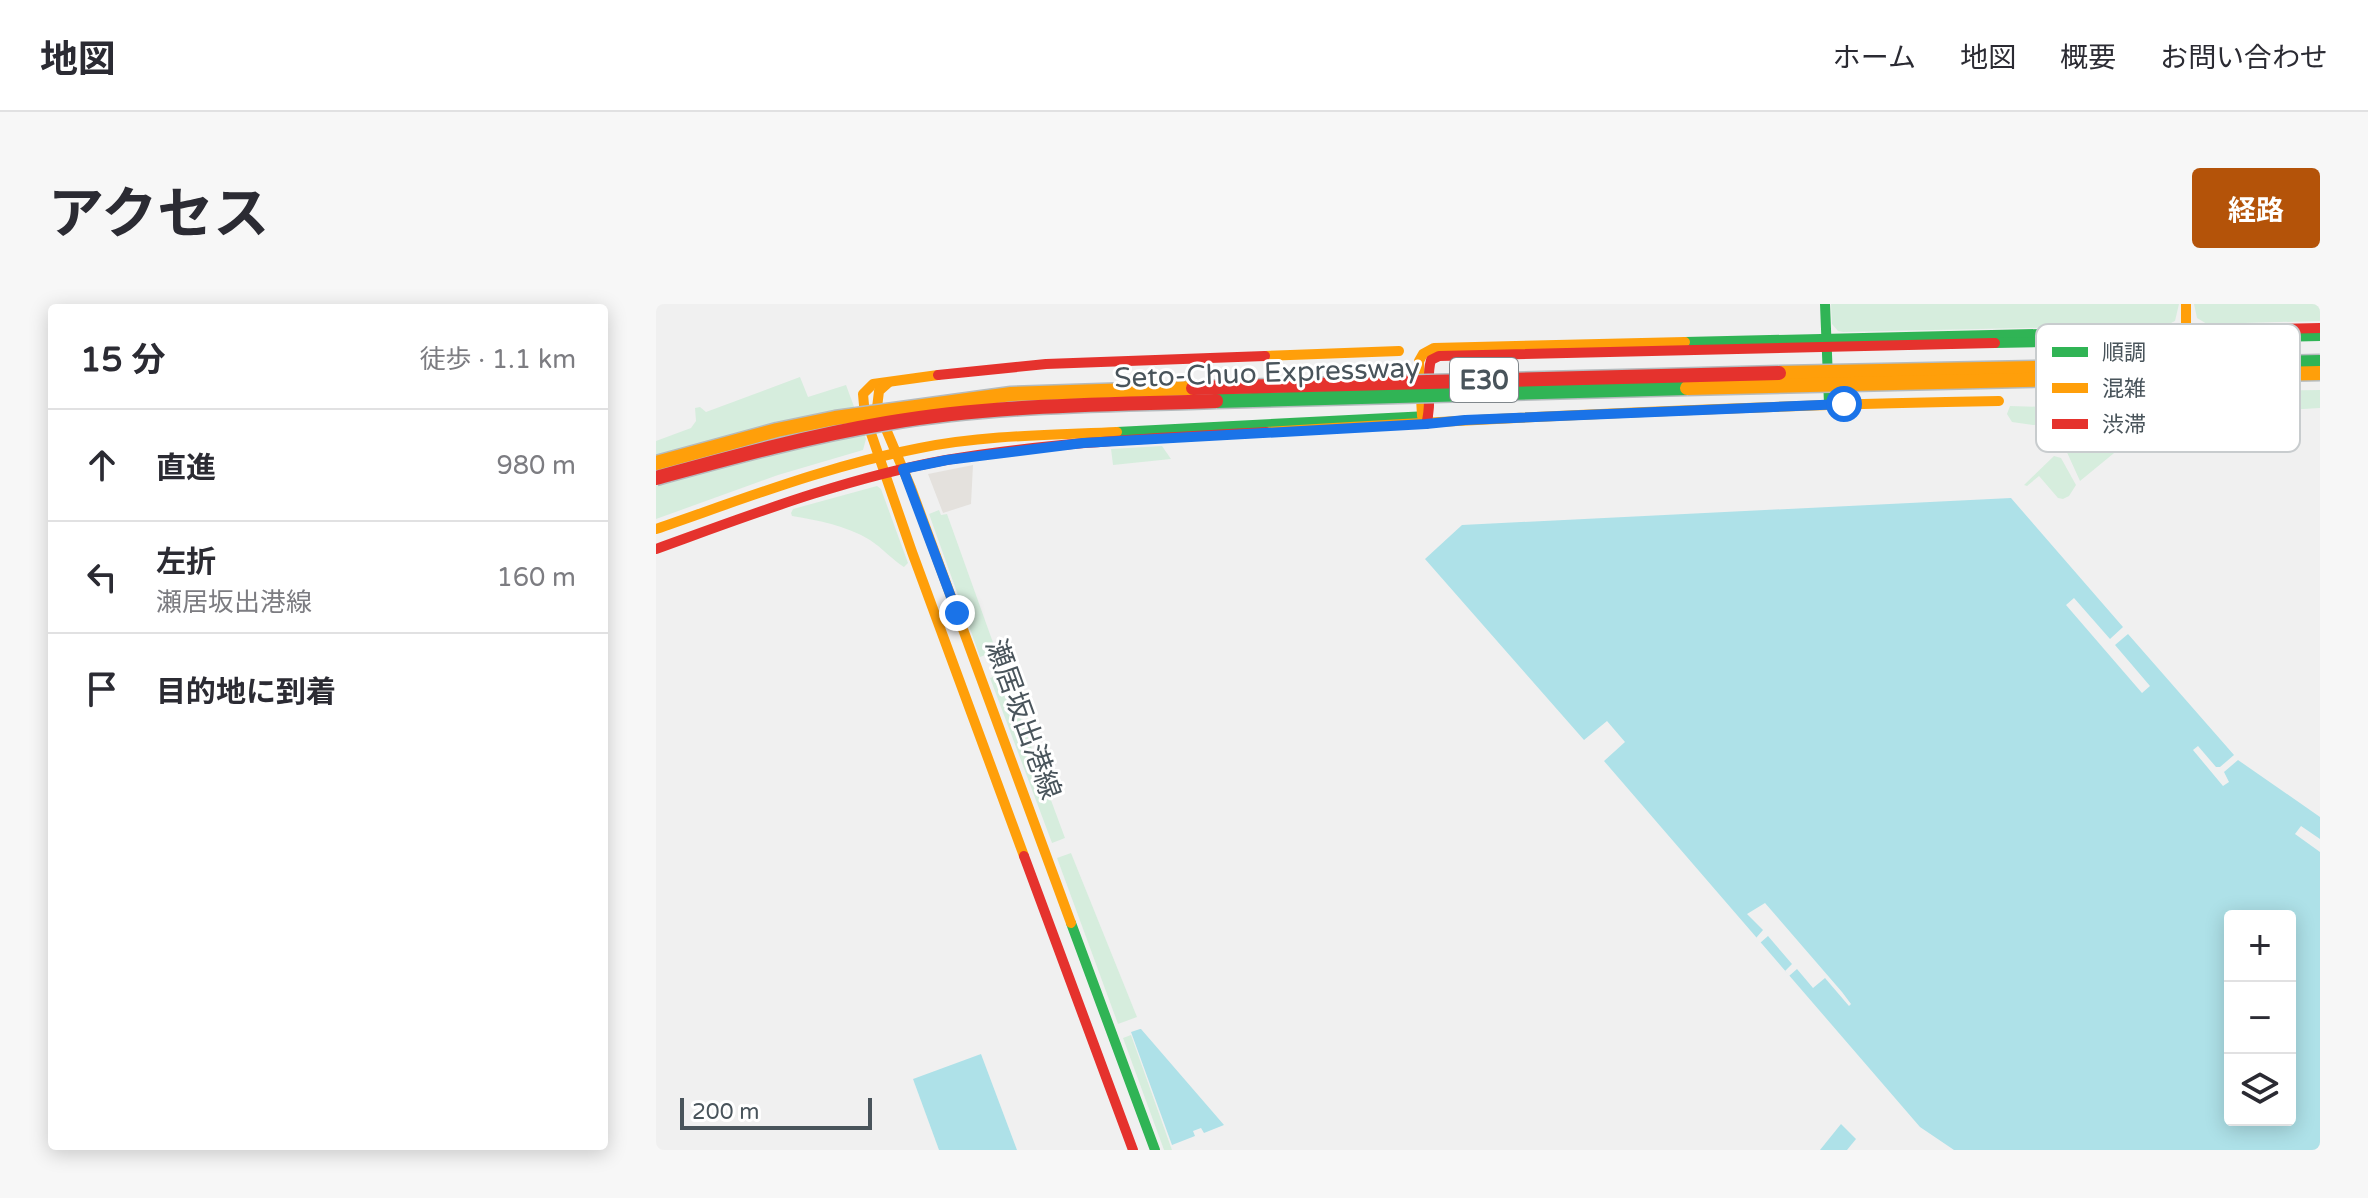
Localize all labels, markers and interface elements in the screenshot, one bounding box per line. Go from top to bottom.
text: 地図 [40,37,116,83]
text: ホーム [1833,41,1916,75]
text: 地図 [1960,41,2016,75]
text: 概要 [2060,41,2116,75]
text: お問い合わせ [2160,41,2328,75]
button: 経路 [2192,168,2320,248]
text: アクセス [48,182,269,249]
legend [2036,324,2300,452]
text: 15 分 [80,340,166,381]
text: 順調 [2102,340,2146,366]
text: 徒歩 · 1.1 km [420,344,576,375]
street label: Seto-Chuo Expressway [1114,351,1421,395]
road number: E30 [1450,358,1518,402]
text: 混雑 [2102,376,2146,402]
route start [1826,386,1862,422]
text: 渋滞 [2102,412,2146,438]
icon: ahead [80,443,124,487]
text: 直進 [156,450,216,487]
text: 980 m [496,450,576,481]
text: 左折 [156,544,216,581]
icon: left [80,555,124,599]
text: 160 m [496,562,576,593]
text: 瀬居坂出港線 [156,587,312,618]
route end [939,595,975,631]
street label: 瀬居坂出港線 [978,635,1068,804]
icon: arrive [80,667,124,711]
text: 目的地に到着 [156,674,336,711]
map controls [2224,910,2296,1126]
button: + [2224,910,2296,982]
button: − [2224,982,2296,1054]
button: layers [2224,1054,2296,1126]
scale bar [680,1094,872,1130]
text: 200 m [692,1099,759,1125]

